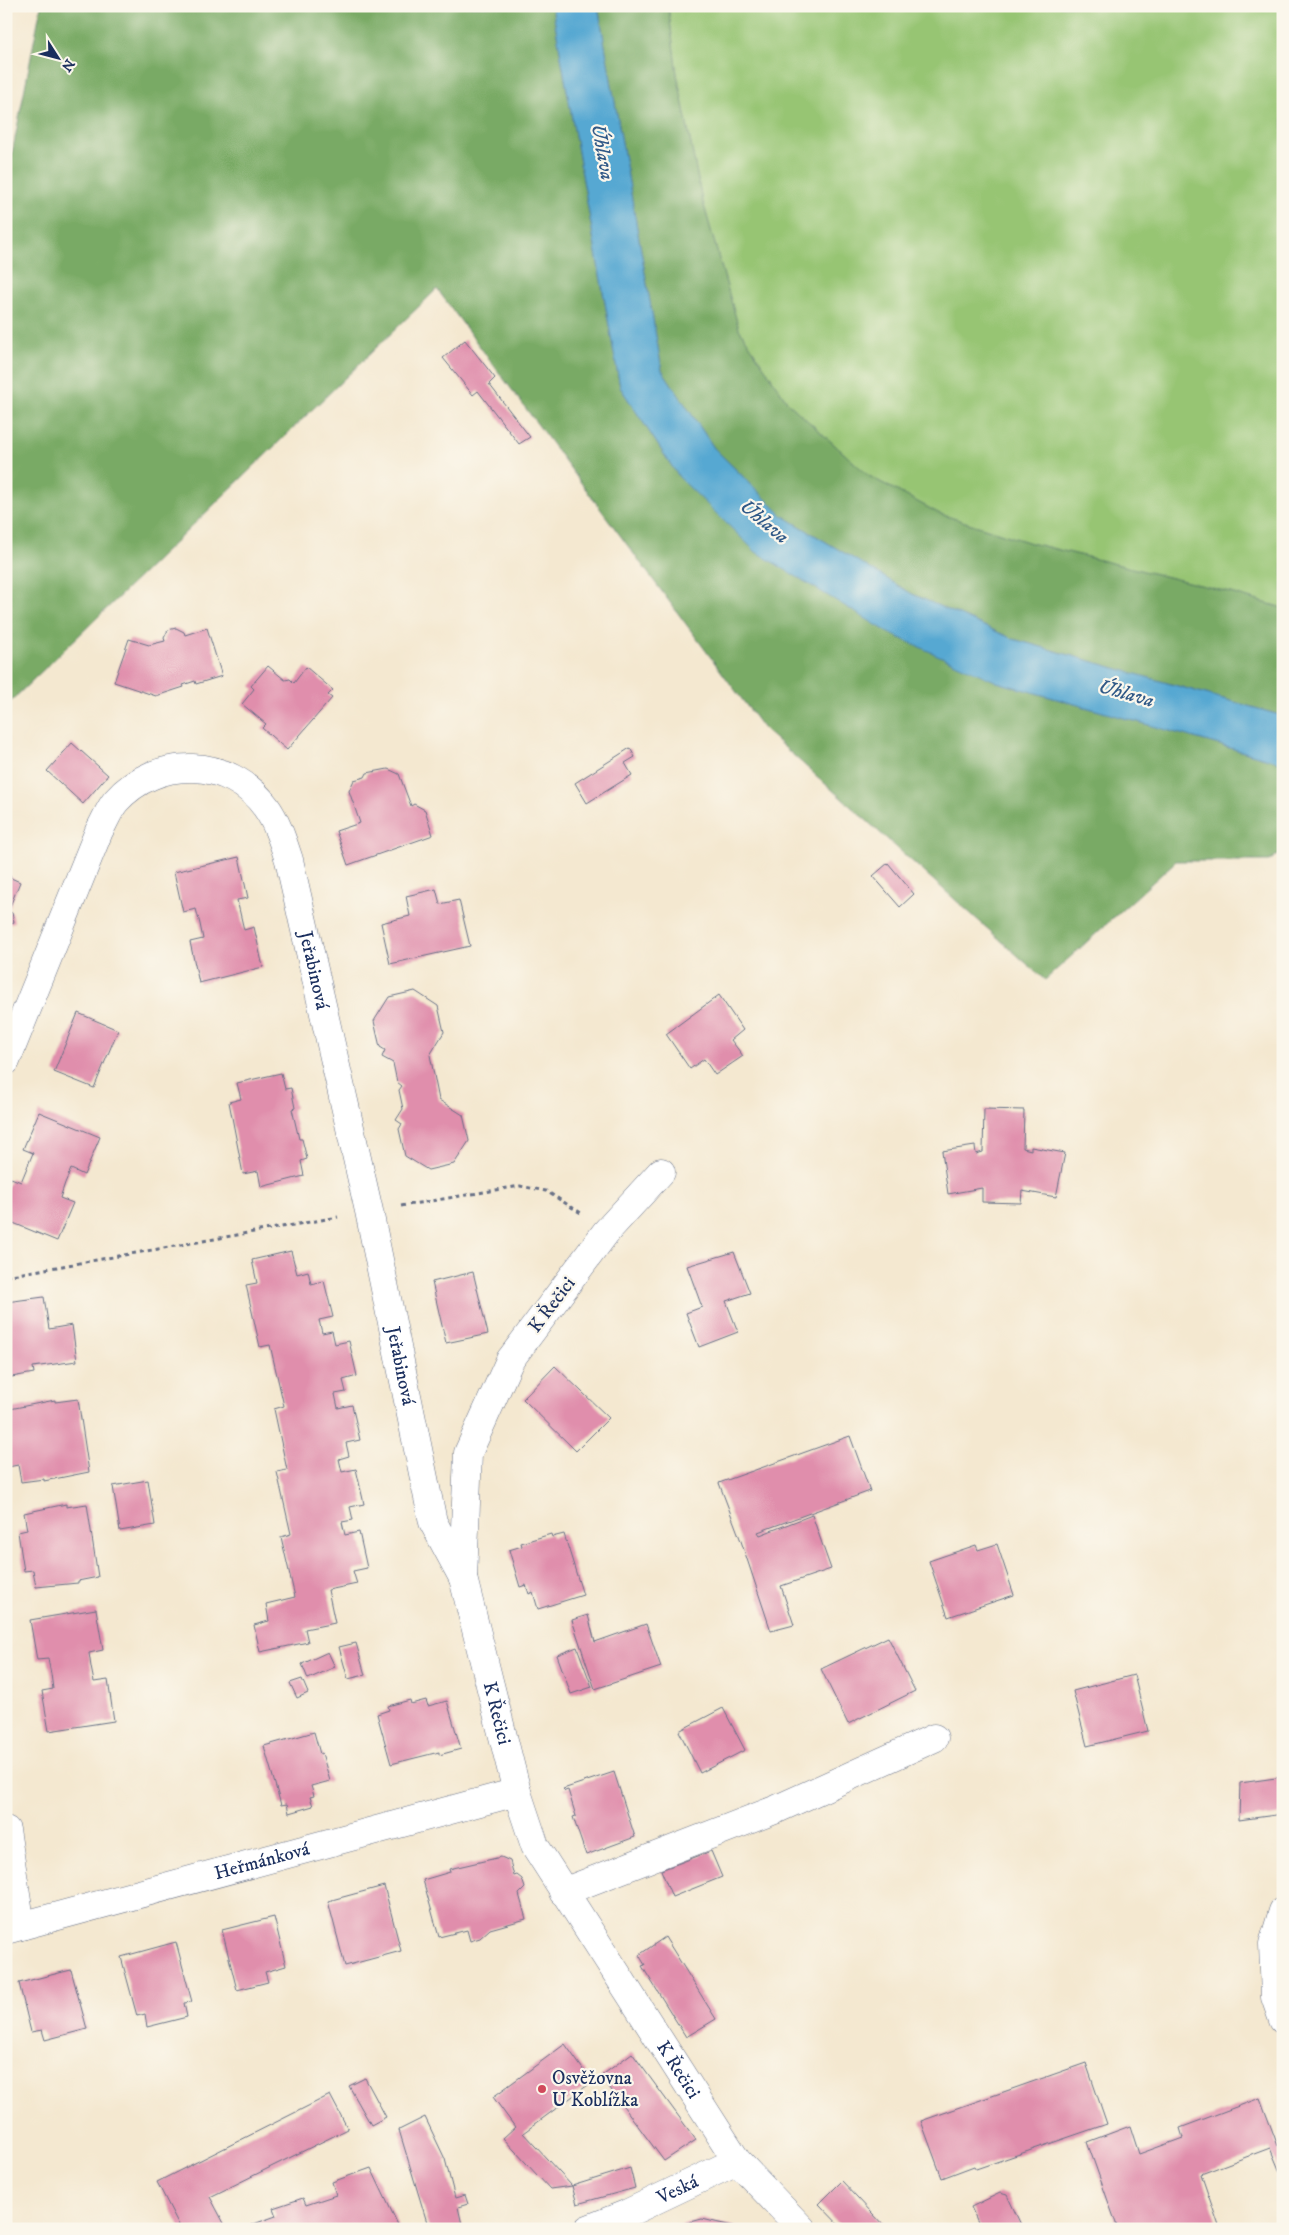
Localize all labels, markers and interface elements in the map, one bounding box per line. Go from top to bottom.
north arrow [32,32,82,82]
text: N [57,55,78,75]
water label: Úhlava [585,122,620,182]
water label: Úhlava [734,493,794,550]
water label: Úhlava [1095,673,1157,714]
street label: Jeřabinová [294,927,334,1012]
street label: K Řečici [522,1271,581,1337]
street label: Jeřabinová [381,1323,420,1407]
street label: K Řečici [478,1679,516,1747]
street label: Heřmánková [212,1837,312,1885]
street label: K Řečici [652,2037,706,2103]
place label: Osvěžovna U Koblížka [552,2067,638,2112]
marker: Osvěžovna U Koblížka [536,2083,548,2095]
street label: Veská [652,2170,702,2209]

